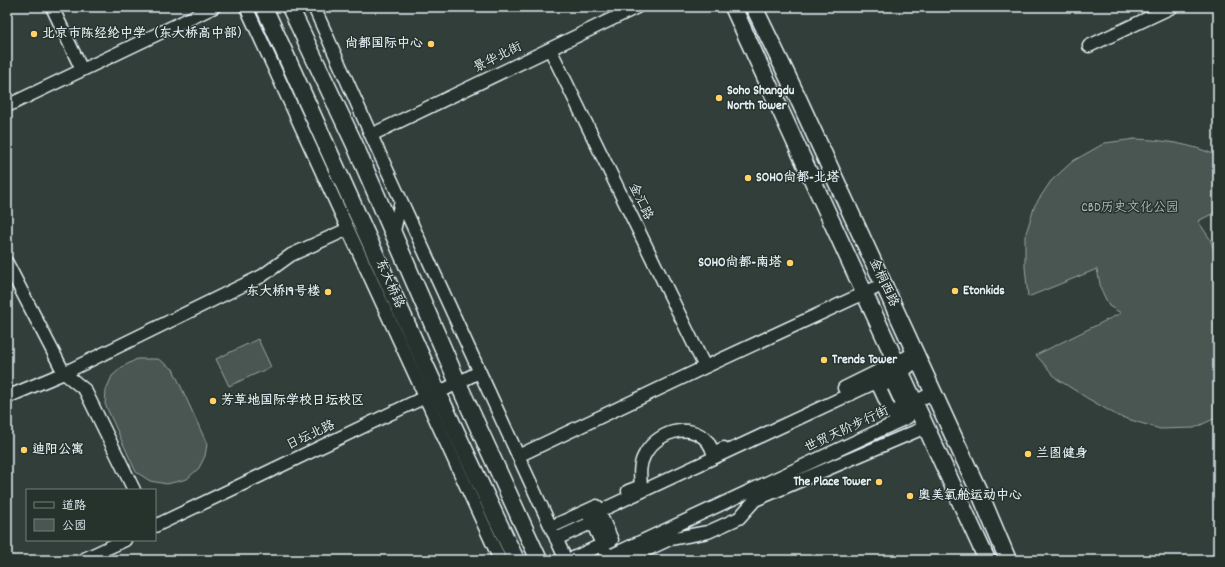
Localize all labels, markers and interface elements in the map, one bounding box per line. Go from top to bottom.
place label: 北京市陈经纶中学（东大桥高中部） [42,25,250,44]
marker: 北京市陈经纶中学（东大桥高中部） [29,29,39,39]
place label: 尚都国际中心 [345,35,423,54]
street label: 景华北街 [470,38,526,78]
marker: 尚都国际中心 [426,39,436,49]
place label: Soho Shangdu North Tower [727,82,795,116]
marker: Soho Shangdu North Tower [714,93,724,103]
place label: SOHO尚都-北塔 [756,169,840,188]
marker: SOHO尚都-北塔 [743,173,753,183]
street label: 金汇路 [623,180,657,224]
park label: CBD历史文化公园 [1081,199,1179,218]
place label: SOHO尚都-南塔 [698,254,782,273]
street label: 金桐西路 [863,255,903,311]
street label: 东大桥路 [370,256,408,312]
marker: SOHO尚都-南塔 [785,258,795,268]
place label: Etonkids [963,282,1005,301]
place label: 东大桥19号楼 [246,283,320,302]
marker: Etonkids [950,286,960,296]
marker: 东大桥19号楼 [323,287,333,297]
place label: Trends Tower [832,351,898,370]
marker: Trends Tower [819,355,829,365]
place label: 芳草地国际学校日坛校区 [221,392,364,411]
marker: 芳草地国际学校日坛校区 [208,396,218,406]
street label: 世贸天阶步行街 [802,402,892,458]
street label: 日坛北路 [283,416,339,456]
place label: 迪阳公寓 [32,441,84,460]
marker: 迪阳公寓 [19,445,29,455]
place label: 兰图健身 [1036,445,1088,464]
marker: 兰图健身 [1023,449,1033,459]
place label: The Place Tower [793,473,872,492]
marker: The Place Tower [874,477,884,487]
place label: 奥美氧舱运动中心 [918,487,1022,506]
legend [26,489,156,541]
marker: 奥美氧舱运动中心 [905,491,915,501]
text: 道路 [62,498,86,515]
text: 公园 [62,518,86,535]

